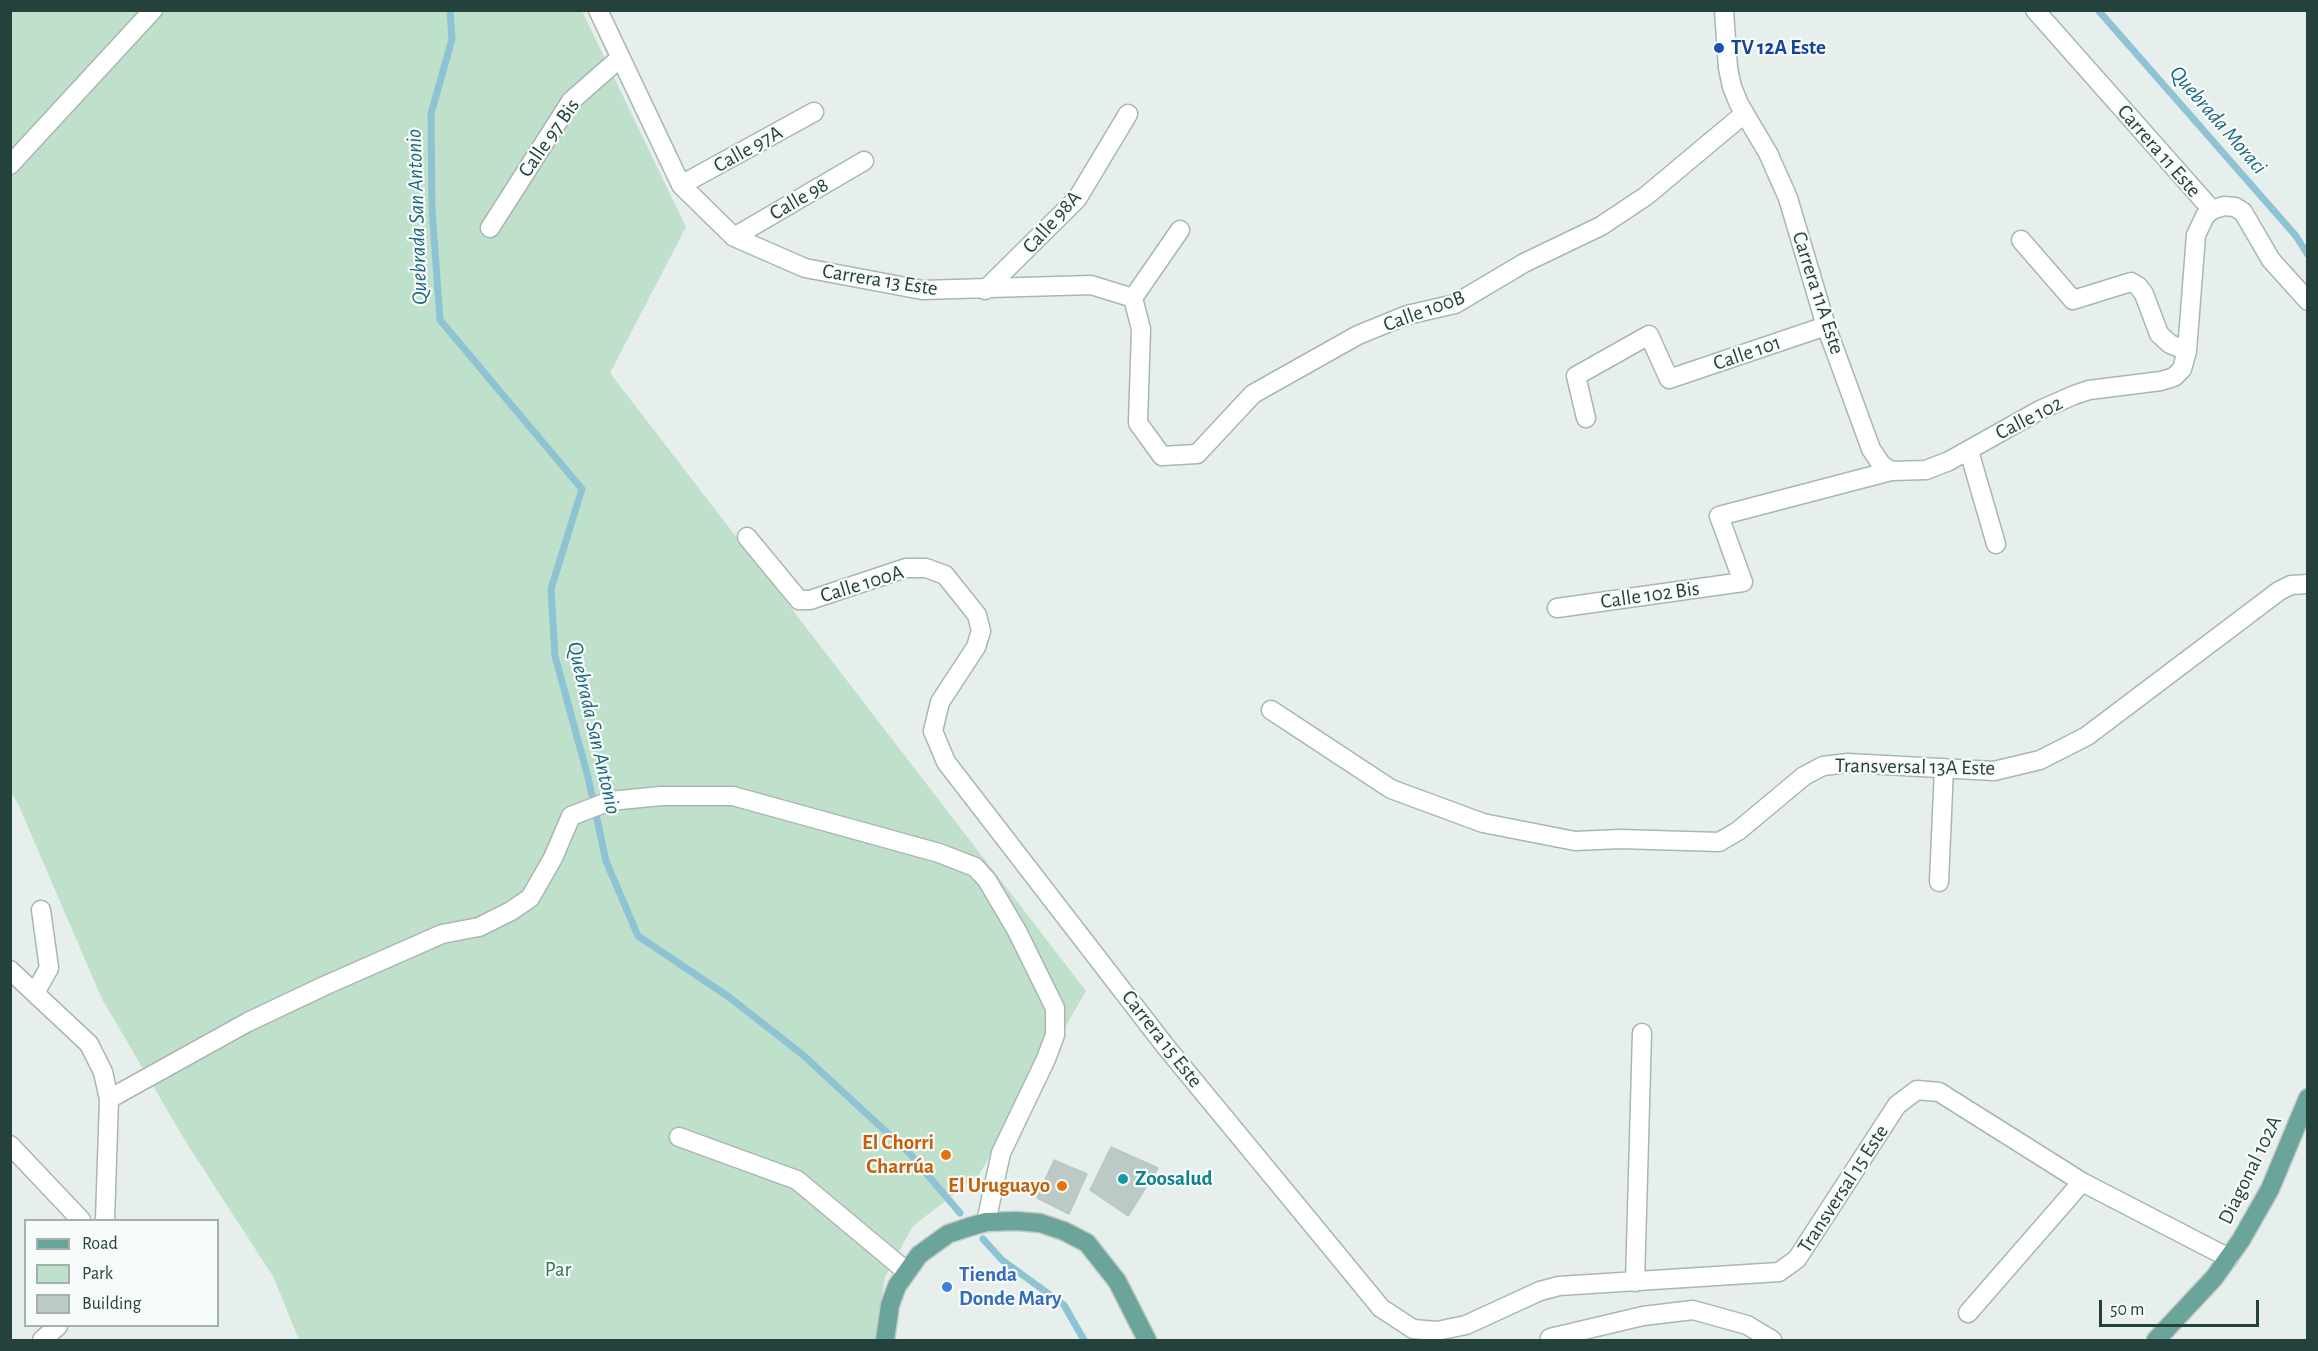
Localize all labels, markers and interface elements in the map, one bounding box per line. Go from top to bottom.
place label: TV 12A Este [1731,35,1826,61]
marker: TV 12A Este [1712,41,1726,55]
water label: Quebrada Moraci [2164,60,2272,180]
street label: Calle 97 Bis [513,94,585,182]
street label: Carrera 11 Este [2112,99,2206,203]
street label: Calle 97A [709,120,787,178]
water label: Quebrada San Antonio [401,128,433,306]
street label: Calle 98 [765,172,833,226]
street label: Calle 98A [1017,185,1087,259]
street label: Carrera 11A Este [1786,229,1850,357]
street label: Carrera 13 Este [820,258,940,302]
street label: Calle 100B [1380,285,1468,337]
street label: Calle 101 [1710,330,1784,376]
street label: Calle 102 [1991,390,2067,446]
street label: Calle 100A [817,559,907,609]
street label: Calle 102 Bis [1599,576,1701,614]
water label: Quebrada San Antonio [561,639,627,817]
street label: Transversal 13A Este [1835,753,1995,781]
street label: Carrera 15 Este [1116,985,1208,1093]
street label: Diagonal 102A [2213,1112,2287,1228]
street label: Transversal 15 Este [1792,1120,1894,1258]
place label: El Chorri Charrúa [862,1130,934,1180]
marker: El Chorri Charrúa [939,1148,953,1162]
place label: Zoosalud [1135,1166,1213,1192]
marker: Zoosalud [1116,1172,1130,1186]
place label: El Uruguayo [948,1173,1050,1199]
marker: El Uruguayo [1055,1179,1069,1193]
legend [24,1219,219,1327]
text: Road [82,1235,118,1253]
park label: Par [545,1257,571,1283]
place label: Tienda Donde Mary [959,1262,1061,1312]
text: Park [82,1265,113,1283]
marker: Tienda Donde Mary [940,1280,954,1294]
scale bar [2102,1288,2262,1326]
text: Building [82,1295,141,1313]
text: 50 m [2110,1301,2144,1319]

